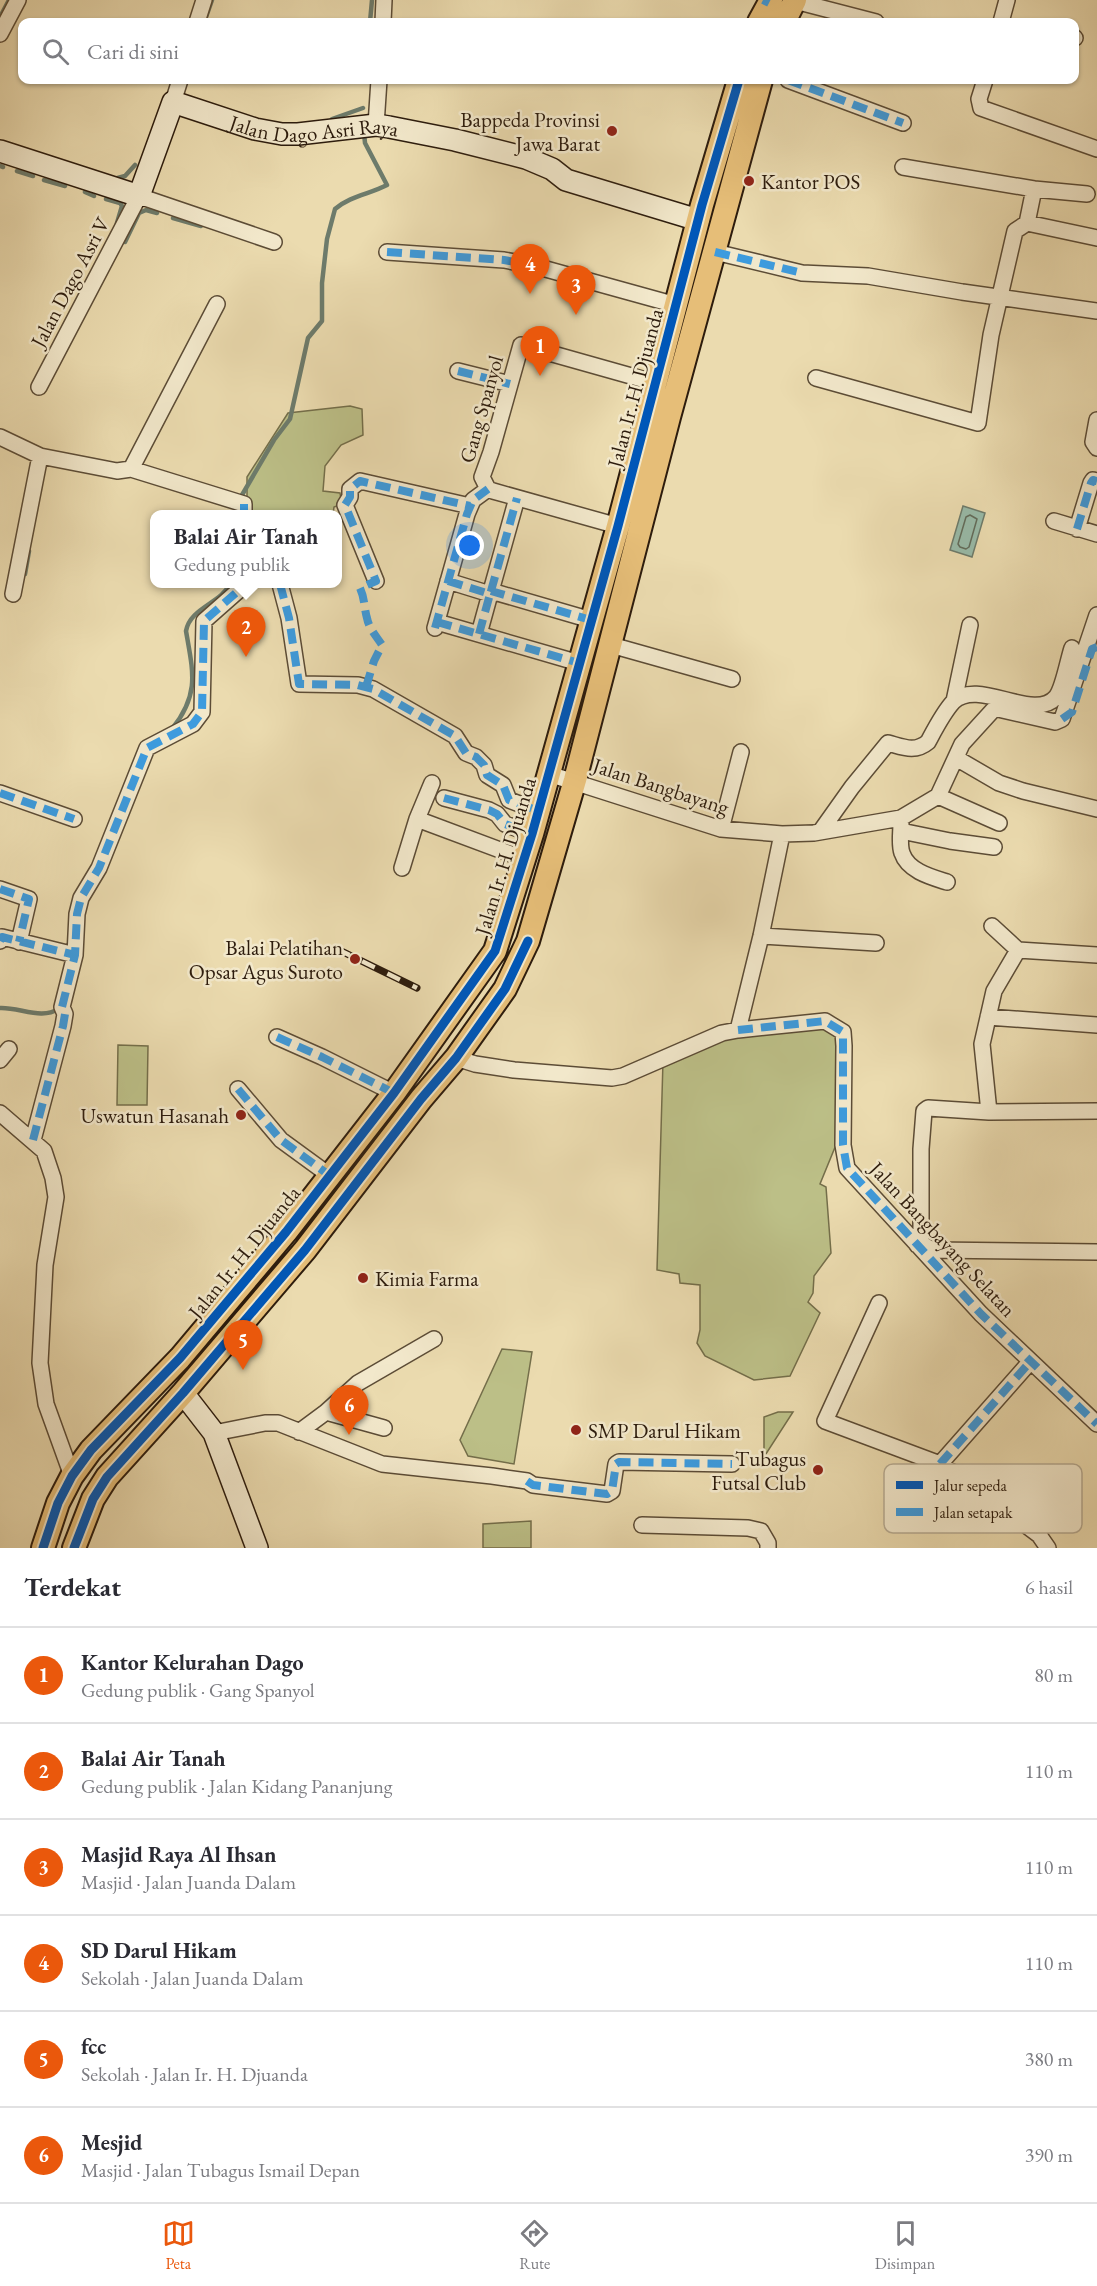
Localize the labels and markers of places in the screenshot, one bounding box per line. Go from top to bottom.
place label: Bappeda Provinsi Jawa Barat [460,106,600,157]
marker: Bappeda Provinsi Jawa Barat [605,124,619,138]
place label: Kantor POS [761,168,860,195]
marker: Kantor POS [742,174,756,188]
pin: 4 [510,244,550,294]
pin: 3 [556,266,596,315]
pin: 1 [520,326,560,376]
pin: 2 [226,608,266,657]
place label: Balai Pelatihan Opsar Agus Suroto [189,934,343,985]
marker: Balai Pelatihan Opsar Agus Suroto [348,952,362,966]
place label: Uswatun Hasanah [80,1102,229,1129]
marker: Uswatun Hasanah [234,1108,248,1122]
place label: Kimia Farma [375,1265,479,1292]
marker: Kimia Farma [356,1271,370,1285]
pin: 5 [224,1320,262,1370]
pin: 6 [330,1386,368,1435]
place label: SMP Darul Hikam [588,1417,741,1444]
marker: SMP Darul Hikam [569,1423,583,1437]
place label: Tubagus Futsal Club [711,1445,806,1496]
marker: Tubagus Futsal Club [811,1463,825,1477]

